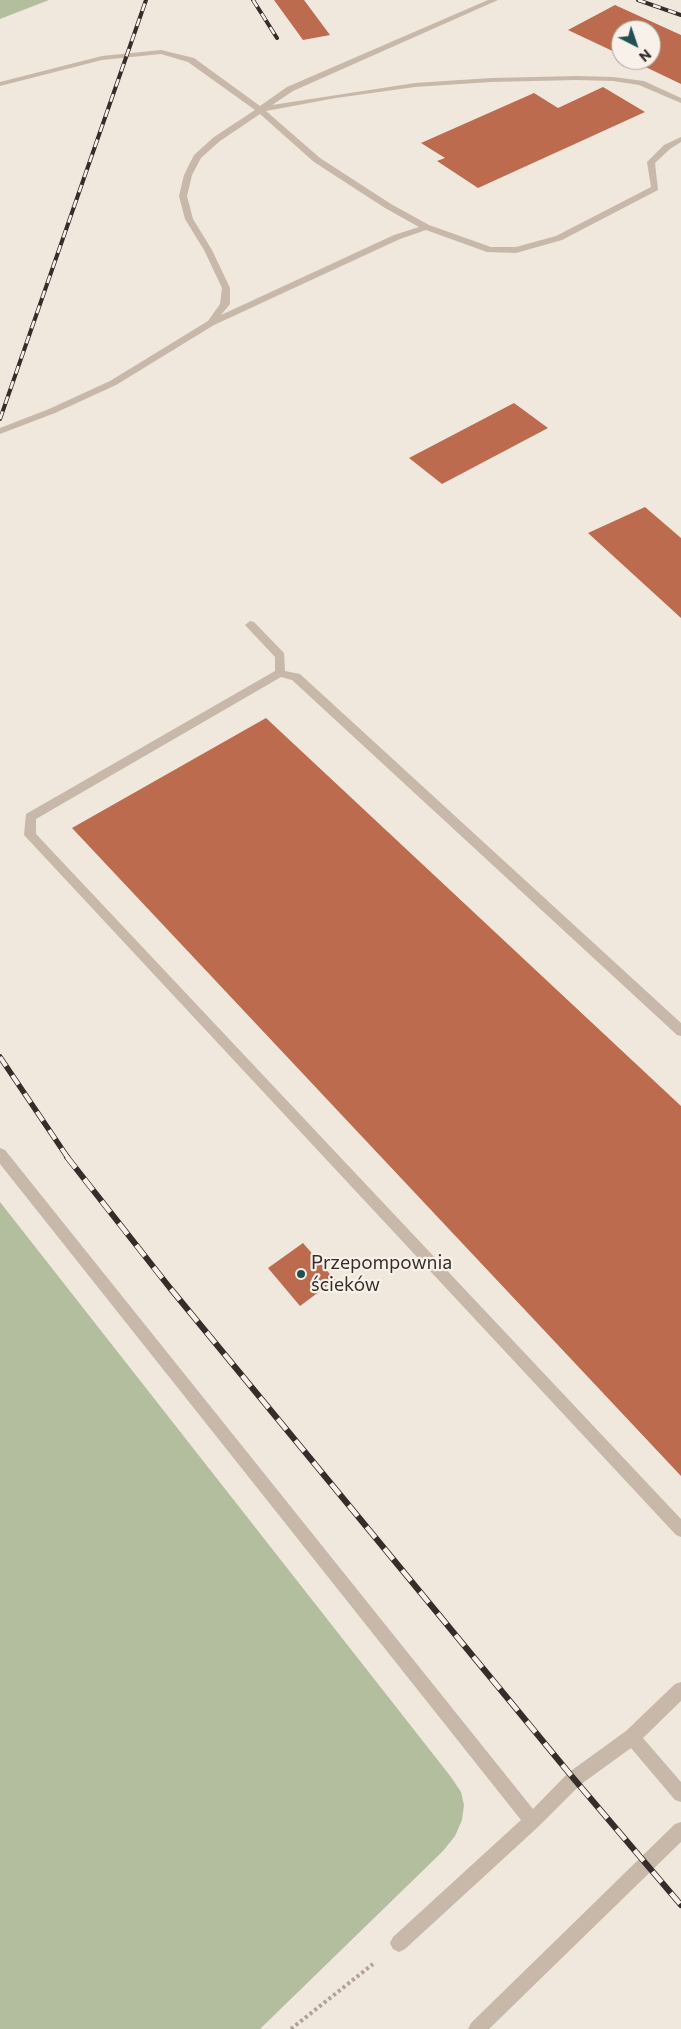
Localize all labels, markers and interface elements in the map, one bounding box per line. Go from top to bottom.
north arrow [611,20,661,70]
text: N [636,46,655,66]
place label: Przepompownia ścieków [311,1252,452,1296]
marker: Przepompownia ścieków [295,1268,307,1280]

